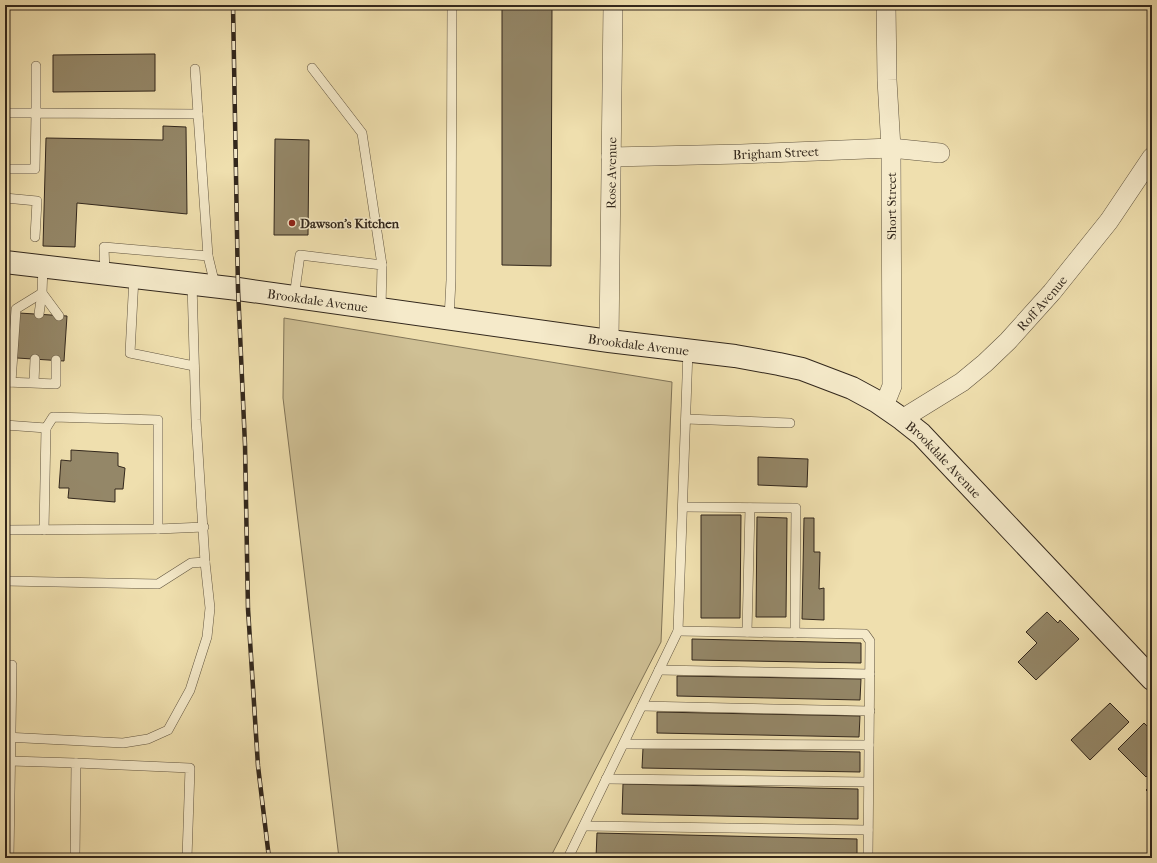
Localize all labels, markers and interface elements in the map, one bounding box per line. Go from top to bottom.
street label: Rose Avenue [604,136,619,209]
street label: Brigham Street [733,144,820,162]
street label: Short Street [884,172,899,240]
place label: Dawson's Kitchen [300,216,400,231]
marker: Dawson's Kitchen [287,218,297,228]
street label: Roff Avenue [1014,272,1071,334]
street label: Brookdale Avenue [266,286,369,315]
street label: Brookdale Avenue [587,331,690,359]
street label: Brookdale Avenue [903,418,985,502]

